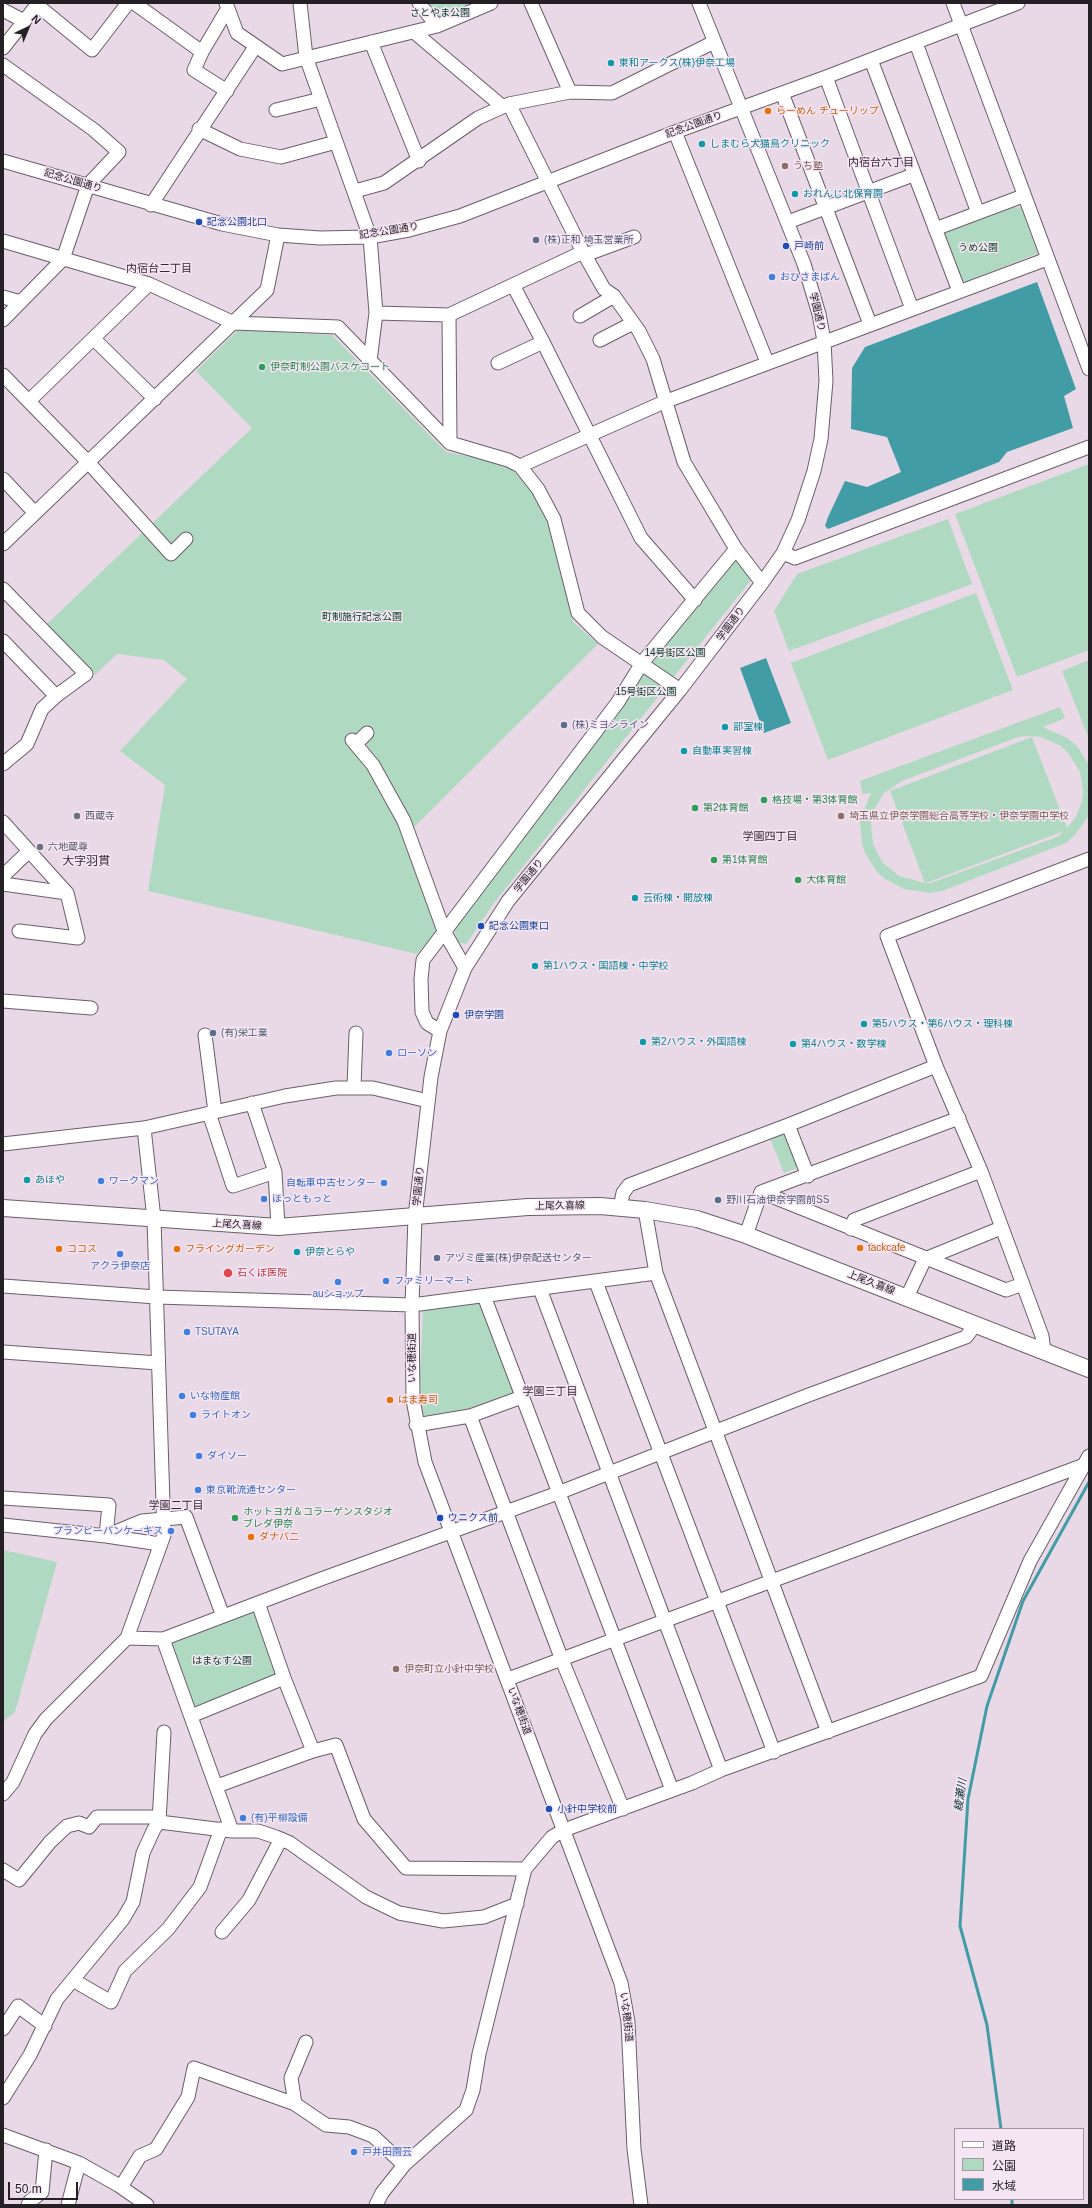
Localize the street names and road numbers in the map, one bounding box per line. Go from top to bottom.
street label: 記念公園通り [664,109,724,141]
street label: 記念公園通り [43,167,103,195]
street label: 記念公園通り [358,220,420,242]
street label: 学園通り [807,291,827,333]
street label: 学園通り [714,604,748,644]
street label: 学園通り [512,857,546,895]
street label: 学園通り [411,1165,427,1207]
street label: 上尾久喜線 [535,1200,585,1212]
street label: 上尾久喜線 [212,1218,262,1232]
street label: 上尾久喜線 [846,1268,896,1298]
street label: いな穂街道 [406,1333,418,1383]
street label: いな穂街道 [505,1685,533,1737]
street label: いな穂街道 [617,1991,635,2043]

